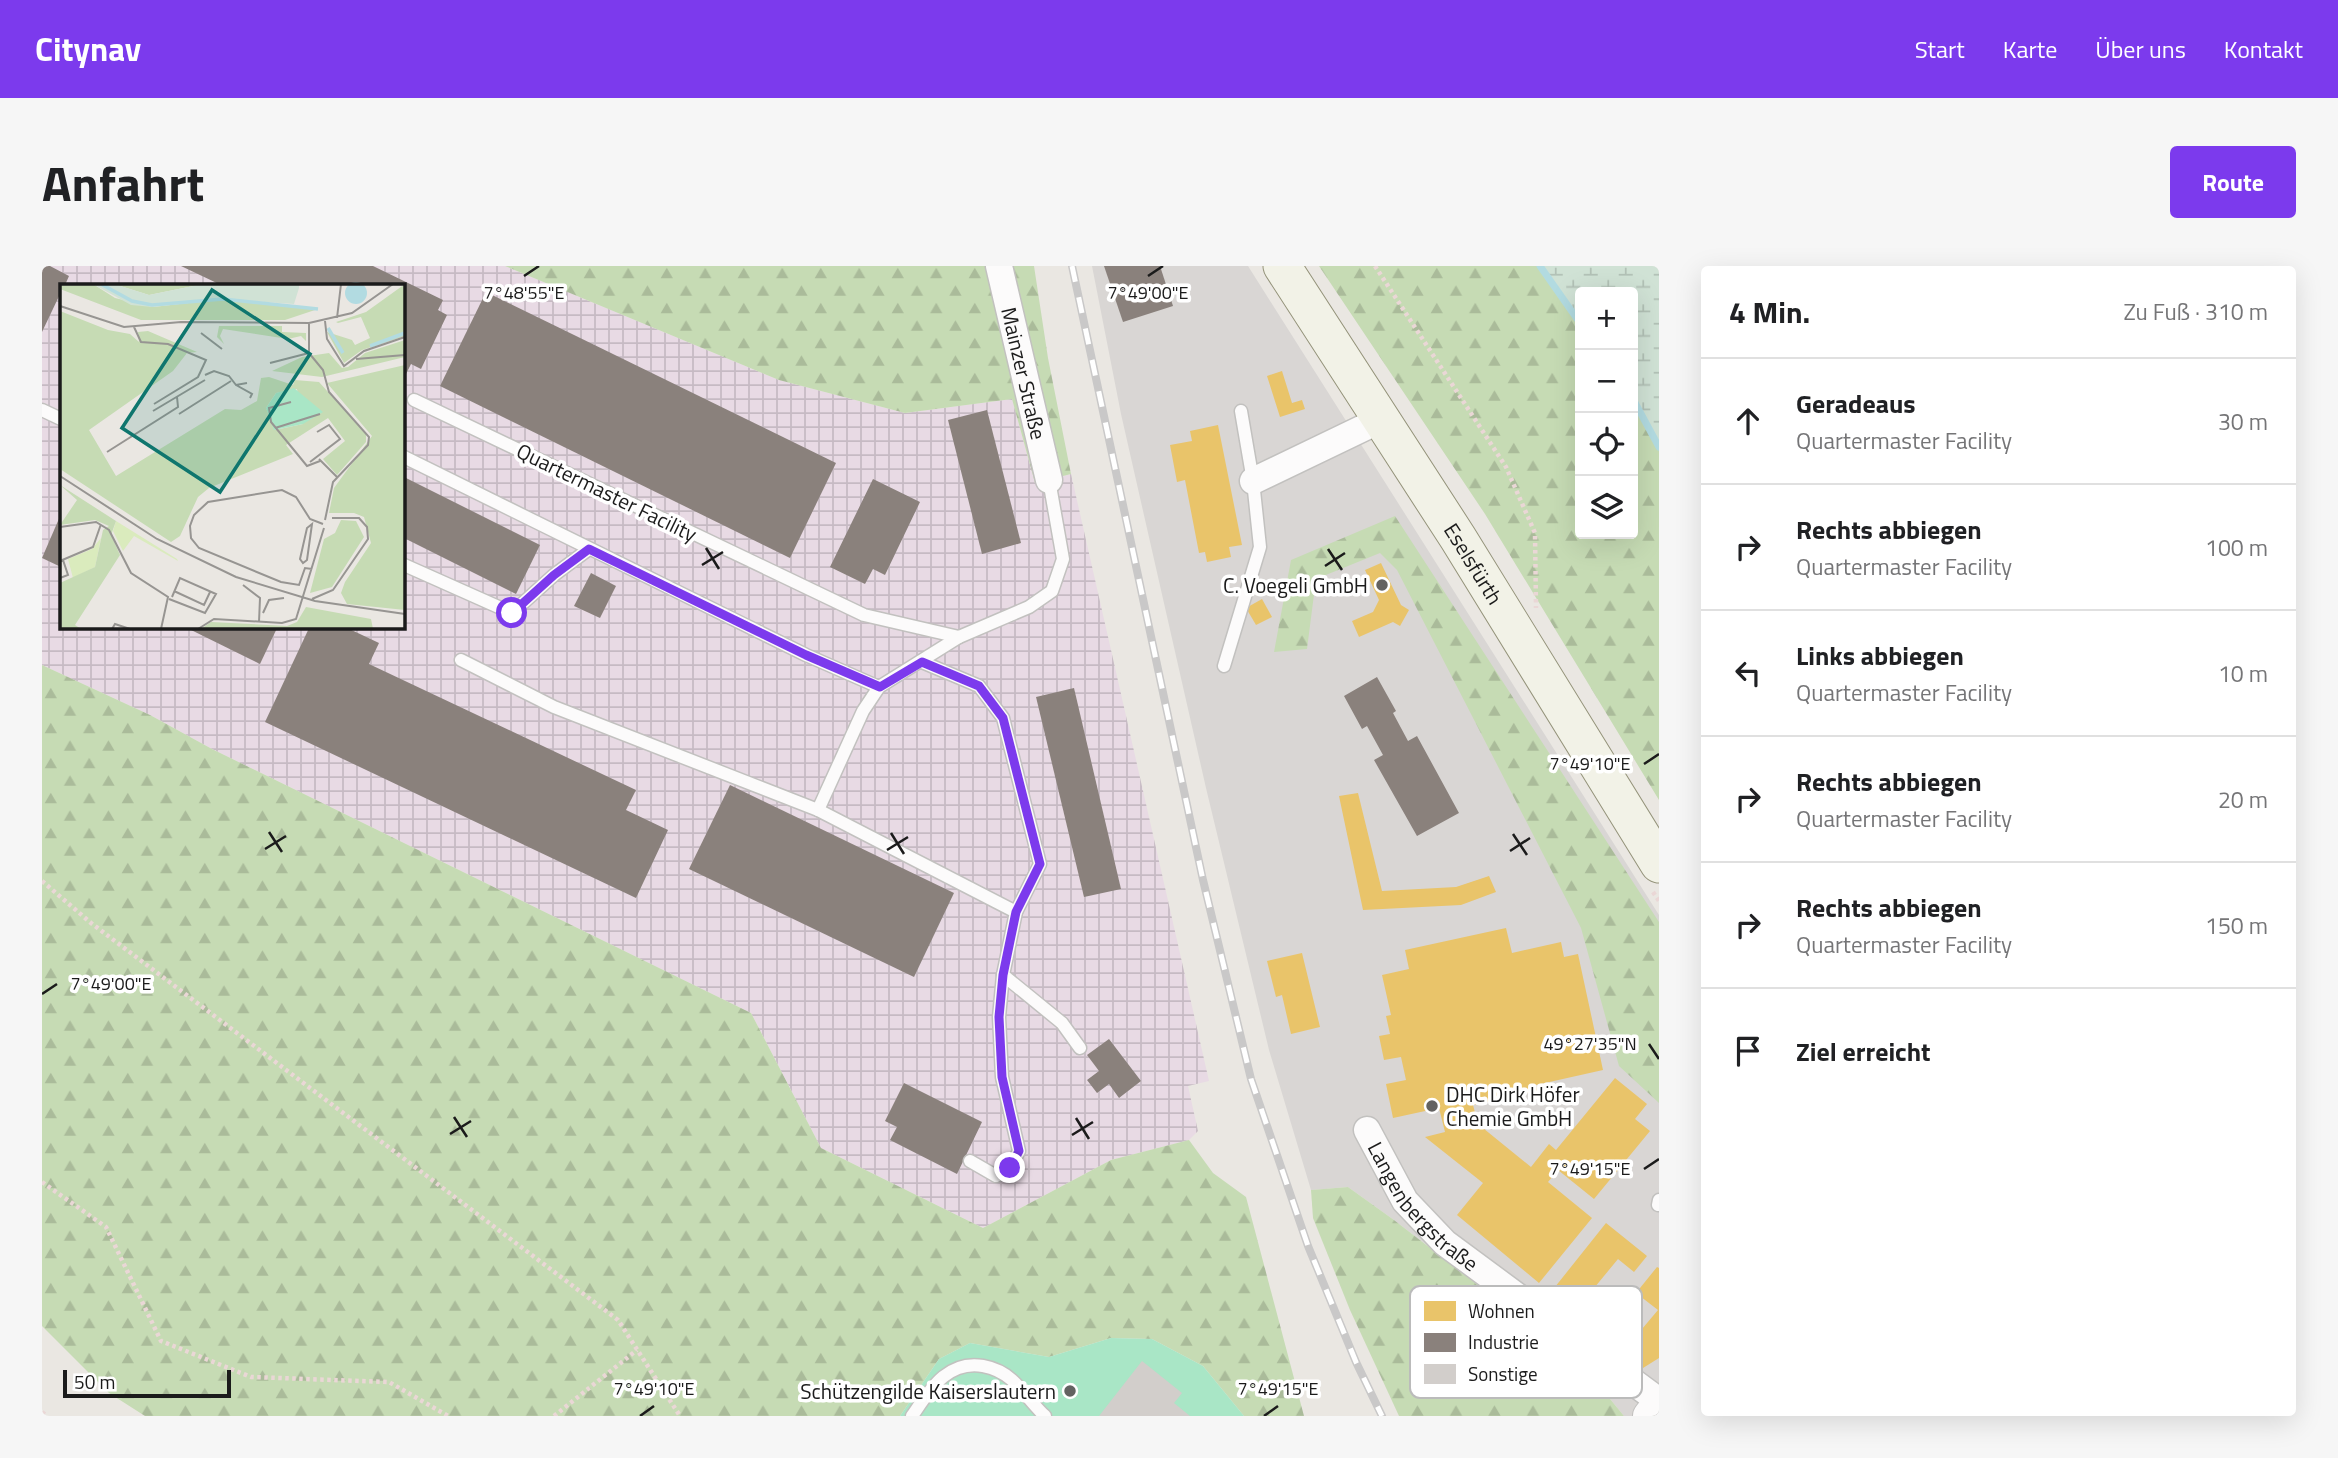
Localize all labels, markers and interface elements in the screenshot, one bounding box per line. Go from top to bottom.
text: Citynav [35,24,141,74]
text: Start [1915,31,1965,67]
text: Karte [2003,31,2057,67]
text: Über uns [2095,31,2186,67]
text: Kontakt [2224,31,2303,67]
text: Anfahrt [42,145,204,220]
button: Route [2170,146,2296,218]
text: 7°48'55"E [484,279,564,306]
text: 7°49'00"E [1108,279,1188,306]
inset map [60,284,404,628]
map controls [1575,287,1638,539]
button: + [1575,287,1638,350]
text: 4 Min. [1729,289,1810,335]
text: Zu Fuß · 310 m [2124,294,2268,329]
street label: Mainzer Straße [993,304,1055,443]
button: − [1575,350,1638,413]
text: Geradeaus [1796,384,1916,423]
icon: ahead [1729,402,1767,440]
text: 30 m [2218,404,2268,439]
button: locate [1575,413,1638,476]
text: Quartermaster Facility [1796,423,2012,458]
street label: Quartermaster Facility [511,434,703,550]
button: layers [1575,476,1638,539]
text: Rechts abbiegen [1796,510,1982,549]
street label: Eselsfürth [1436,516,1511,611]
icon: right [1729,528,1767,566]
text: 100 m [2205,530,2268,565]
text: Quartermaster Facility [1796,549,2012,584]
place label: C. Voegeli GmbH [1223,569,1368,601]
marker: C. Voegeli GmbH [1374,577,1390,593]
route start [496,597,527,628]
text: Links abbiegen [1796,636,1964,675]
icon: left [1729,654,1767,692]
text: 10 m [2218,656,2268,691]
text: Quartermaster Facility [1796,675,2012,710]
text: 7°49'10"E [1550,750,1630,777]
text: Rechts abbiegen [1796,762,1982,801]
icon: right [1729,780,1767,818]
text: 20 m [2218,782,2268,817]
text: Quartermaster Facility [1796,801,2012,836]
text: Rechts abbiegen [1796,888,1982,927]
icon: right [1729,906,1767,944]
text: 150 m [2205,908,2268,943]
text: Quartermaster Facility [1796,927,2012,962]
text: 7°49'00"E [71,970,151,997]
text: 49°27'35"N [1543,1030,1637,1057]
icon: arrive [1729,1032,1767,1070]
text: Ziel erreicht [1796,1032,1931,1071]
place label: DHC Dirk Höfer Chemie GmbH [1446,1078,1580,1134]
marker: DHC Dirk Höfer Chemie GmbH [1424,1098,1440,1114]
street label: Langenbergstraße [1360,1136,1485,1279]
route end [994,1152,1025,1183]
text: 7°49'15"E [1550,1155,1630,1182]
legend [1410,1286,1642,1398]
text: Wohnen [1468,1296,1535,1325]
text: Industrie [1468,1327,1539,1356]
text: Sonstige [1468,1359,1538,1388]
scale bar [63,1367,231,1399]
text: 50 m [74,1367,115,1396]
text: 7°49'10"E [614,1375,694,1402]
place label: Schützengilde Kaiserslautern [800,1375,1056,1407]
text: 7°49'15"E [1238,1375,1318,1402]
marker: Schützengilde Kaiserslautern [1062,1383,1078,1399]

